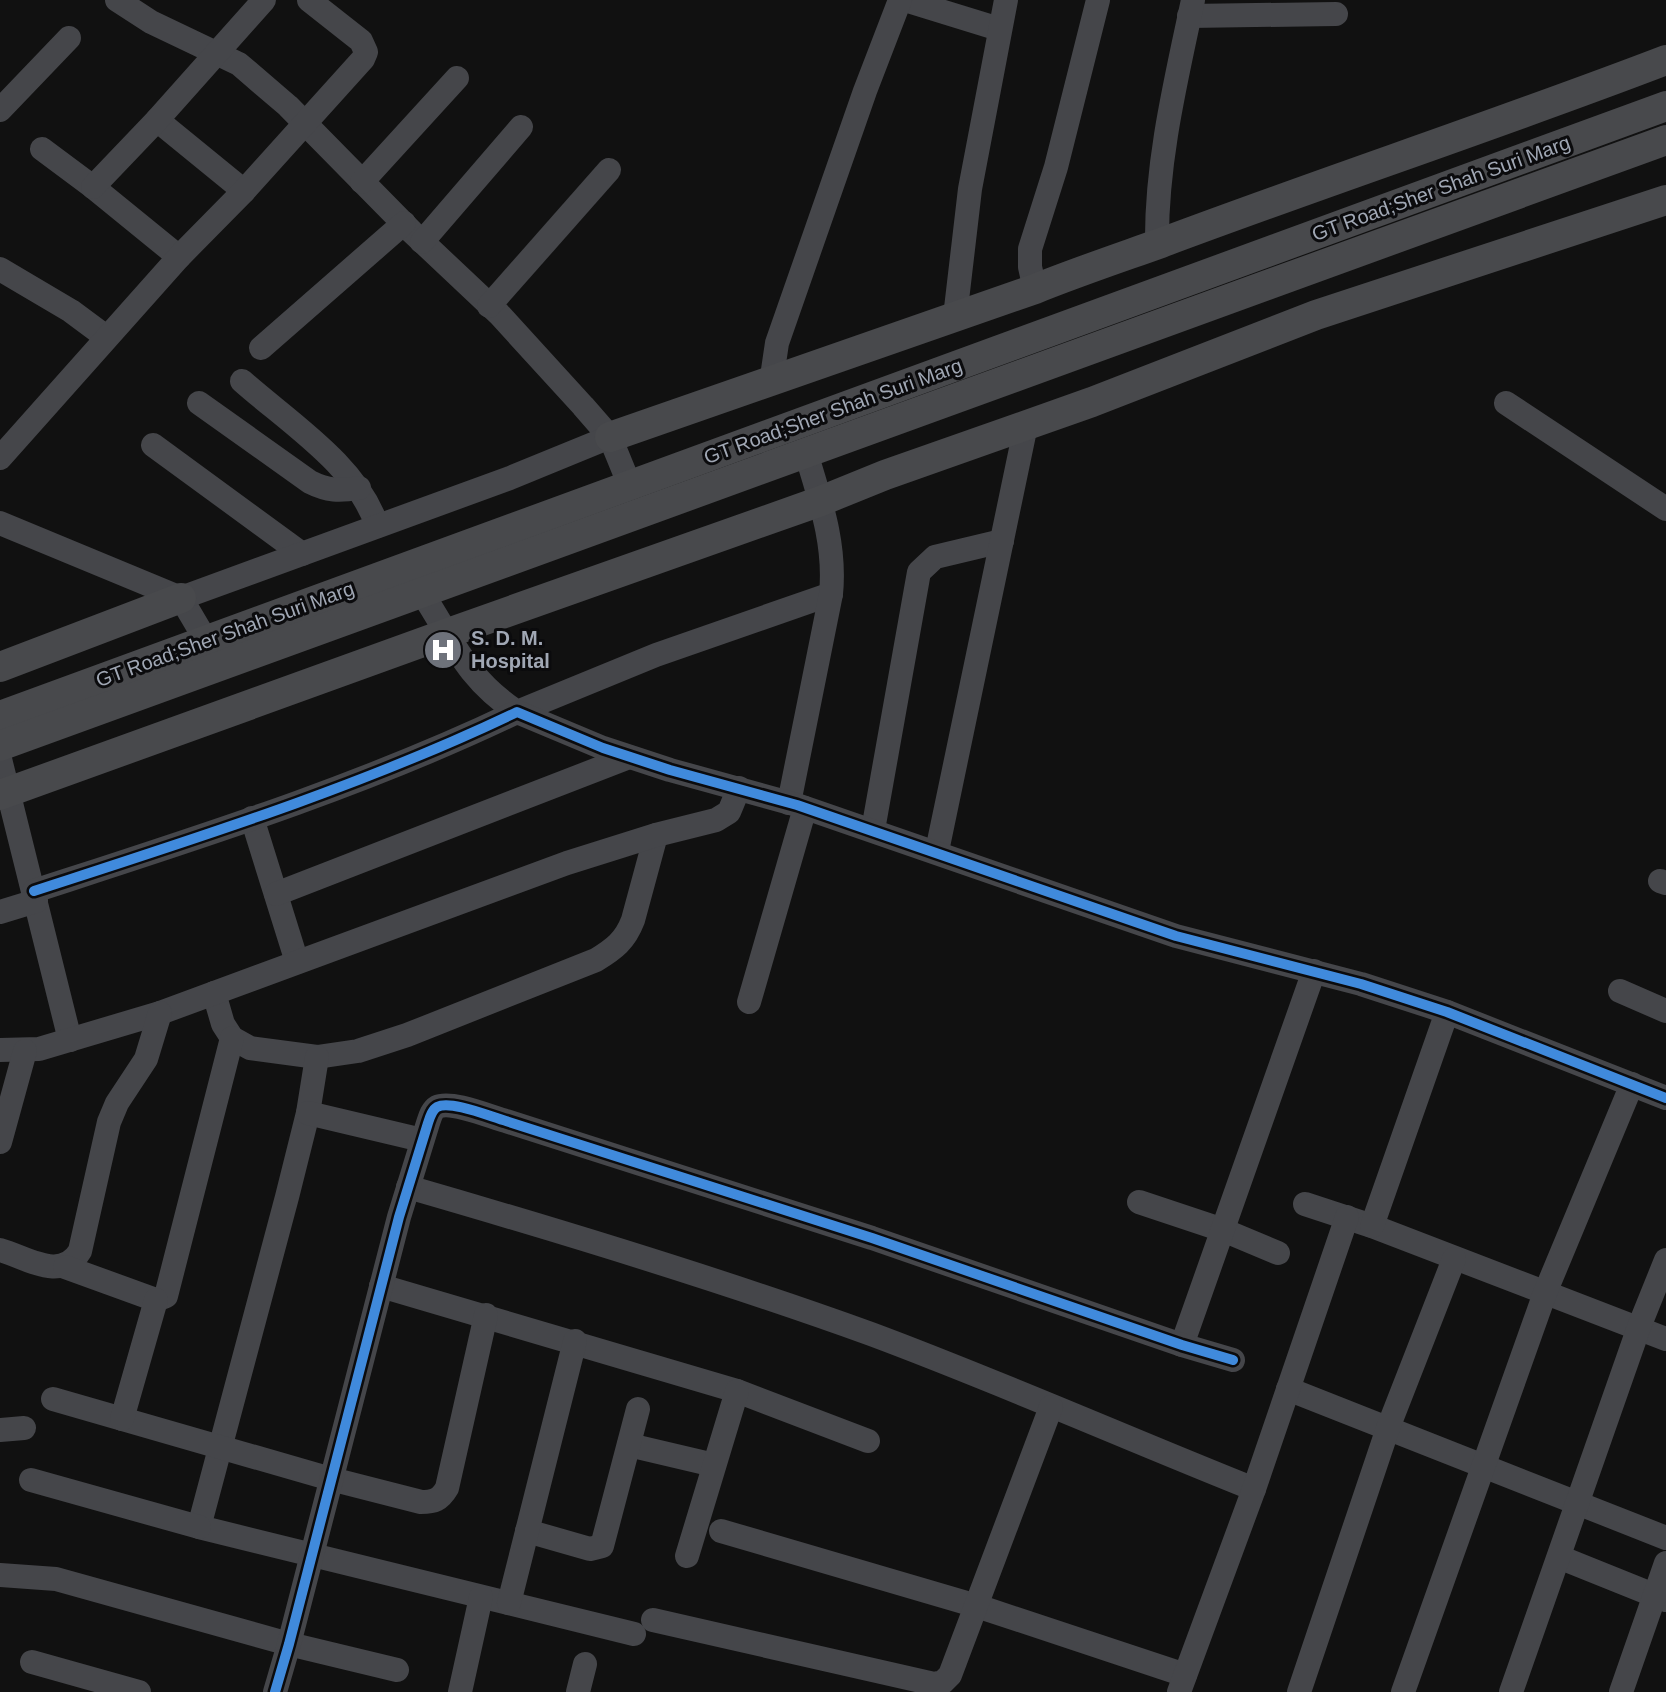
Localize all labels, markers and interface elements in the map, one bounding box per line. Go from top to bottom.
street label: GT Road;Sher Shah Suri Marg [1309,131,1573,245]
street label: GT Road;Sher Shah Suri Marg [701,354,965,468]
street label: GT Road;Sher Shah Suri Marg [93,577,357,691]
place label: S. D. M. Hospital [471,627,550,672]
hospital icon: S. D. M. Hospital [422,629,464,671]

